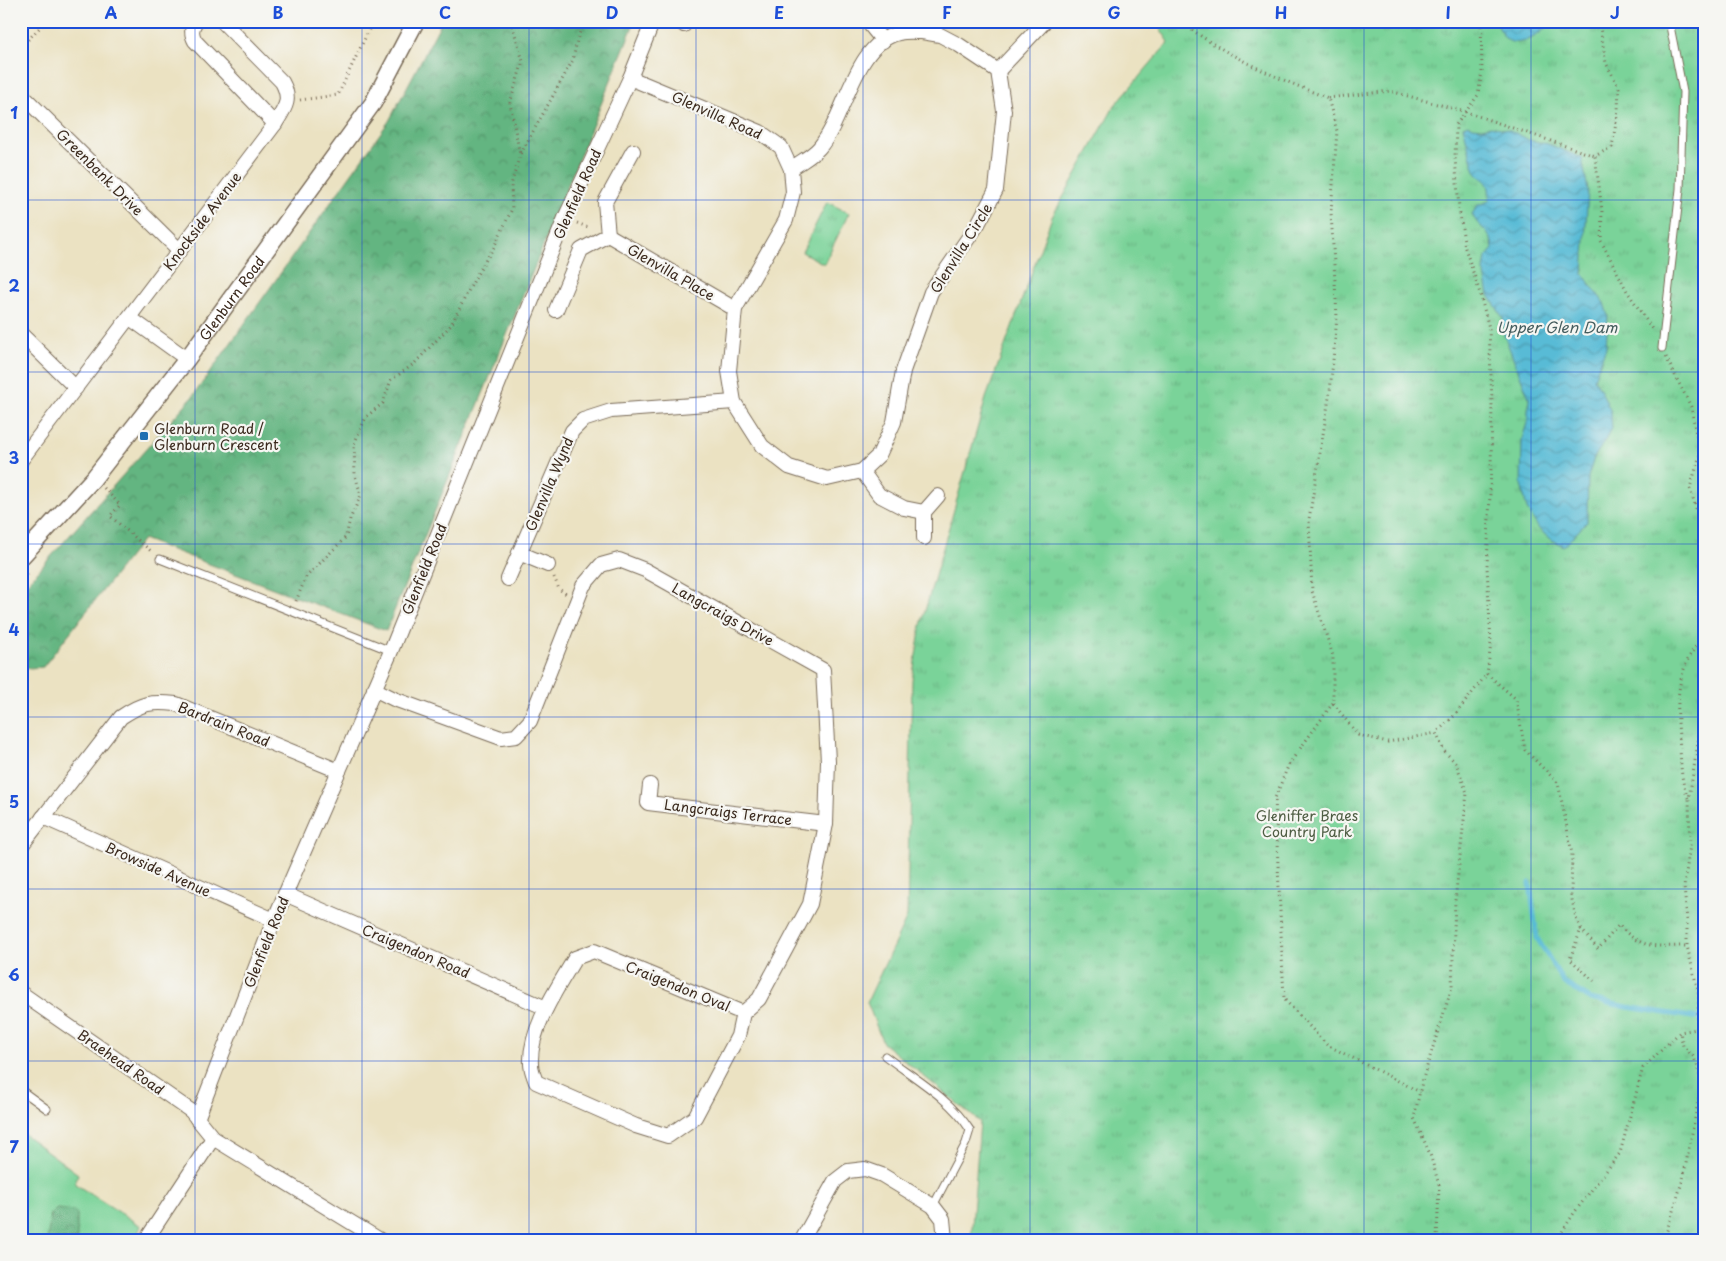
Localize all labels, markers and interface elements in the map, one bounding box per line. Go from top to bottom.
text: A [105,0,118,24]
text: B [273,0,284,24]
text: C [439,0,451,24]
text: D [606,0,618,24]
text: E [774,0,784,24]
text: F [942,0,952,24]
text: G [1107,0,1121,24]
text: H [1275,0,1287,24]
text: I [1445,0,1451,24]
text: J [1610,0,1620,24]
street label: Glenvilla Road [668,86,766,144]
text: 1 [10,100,18,124]
street label: Greenbank Drive [52,124,148,220]
street label: Glenfield Road [548,145,606,243]
street label: Knockside Avenue [158,167,246,275]
street label: Glenvilla Circle [925,199,997,297]
street label: Glenvilla Place [623,238,719,306]
street label: Glenburn Road [193,251,269,345]
text: 2 [8,273,20,297]
water label: Upper Glen Dam [1497,315,1618,338]
place label: Glenburn Road / Glenburn Crescent [154,418,279,455]
marker: Glenburn Road / Glenburn Crescent [138,430,150,442]
street label: Glenvilla Wynd [520,434,578,534]
text: 3 [9,445,19,469]
street label: Glenfield Road [396,520,452,618]
street label: Langcraigs Drive [668,577,778,651]
text: 4 [9,617,20,641]
street label: Bardrain Road [175,696,273,752]
text: 5 [9,789,19,813]
street label: Langcraigs Terrace [663,794,793,830]
park label: Gleniffer Braes Country Park [1256,805,1358,842]
street label: Browside Avenue [102,836,215,902]
street label: Glenfield Road [238,893,294,991]
street label: Craigendon Road [359,919,473,983]
street label: Craigendon Oval [622,955,734,1017]
text: 6 [8,962,20,986]
street label: Braehead Road [73,1024,169,1100]
text: 7 [9,1134,19,1158]

